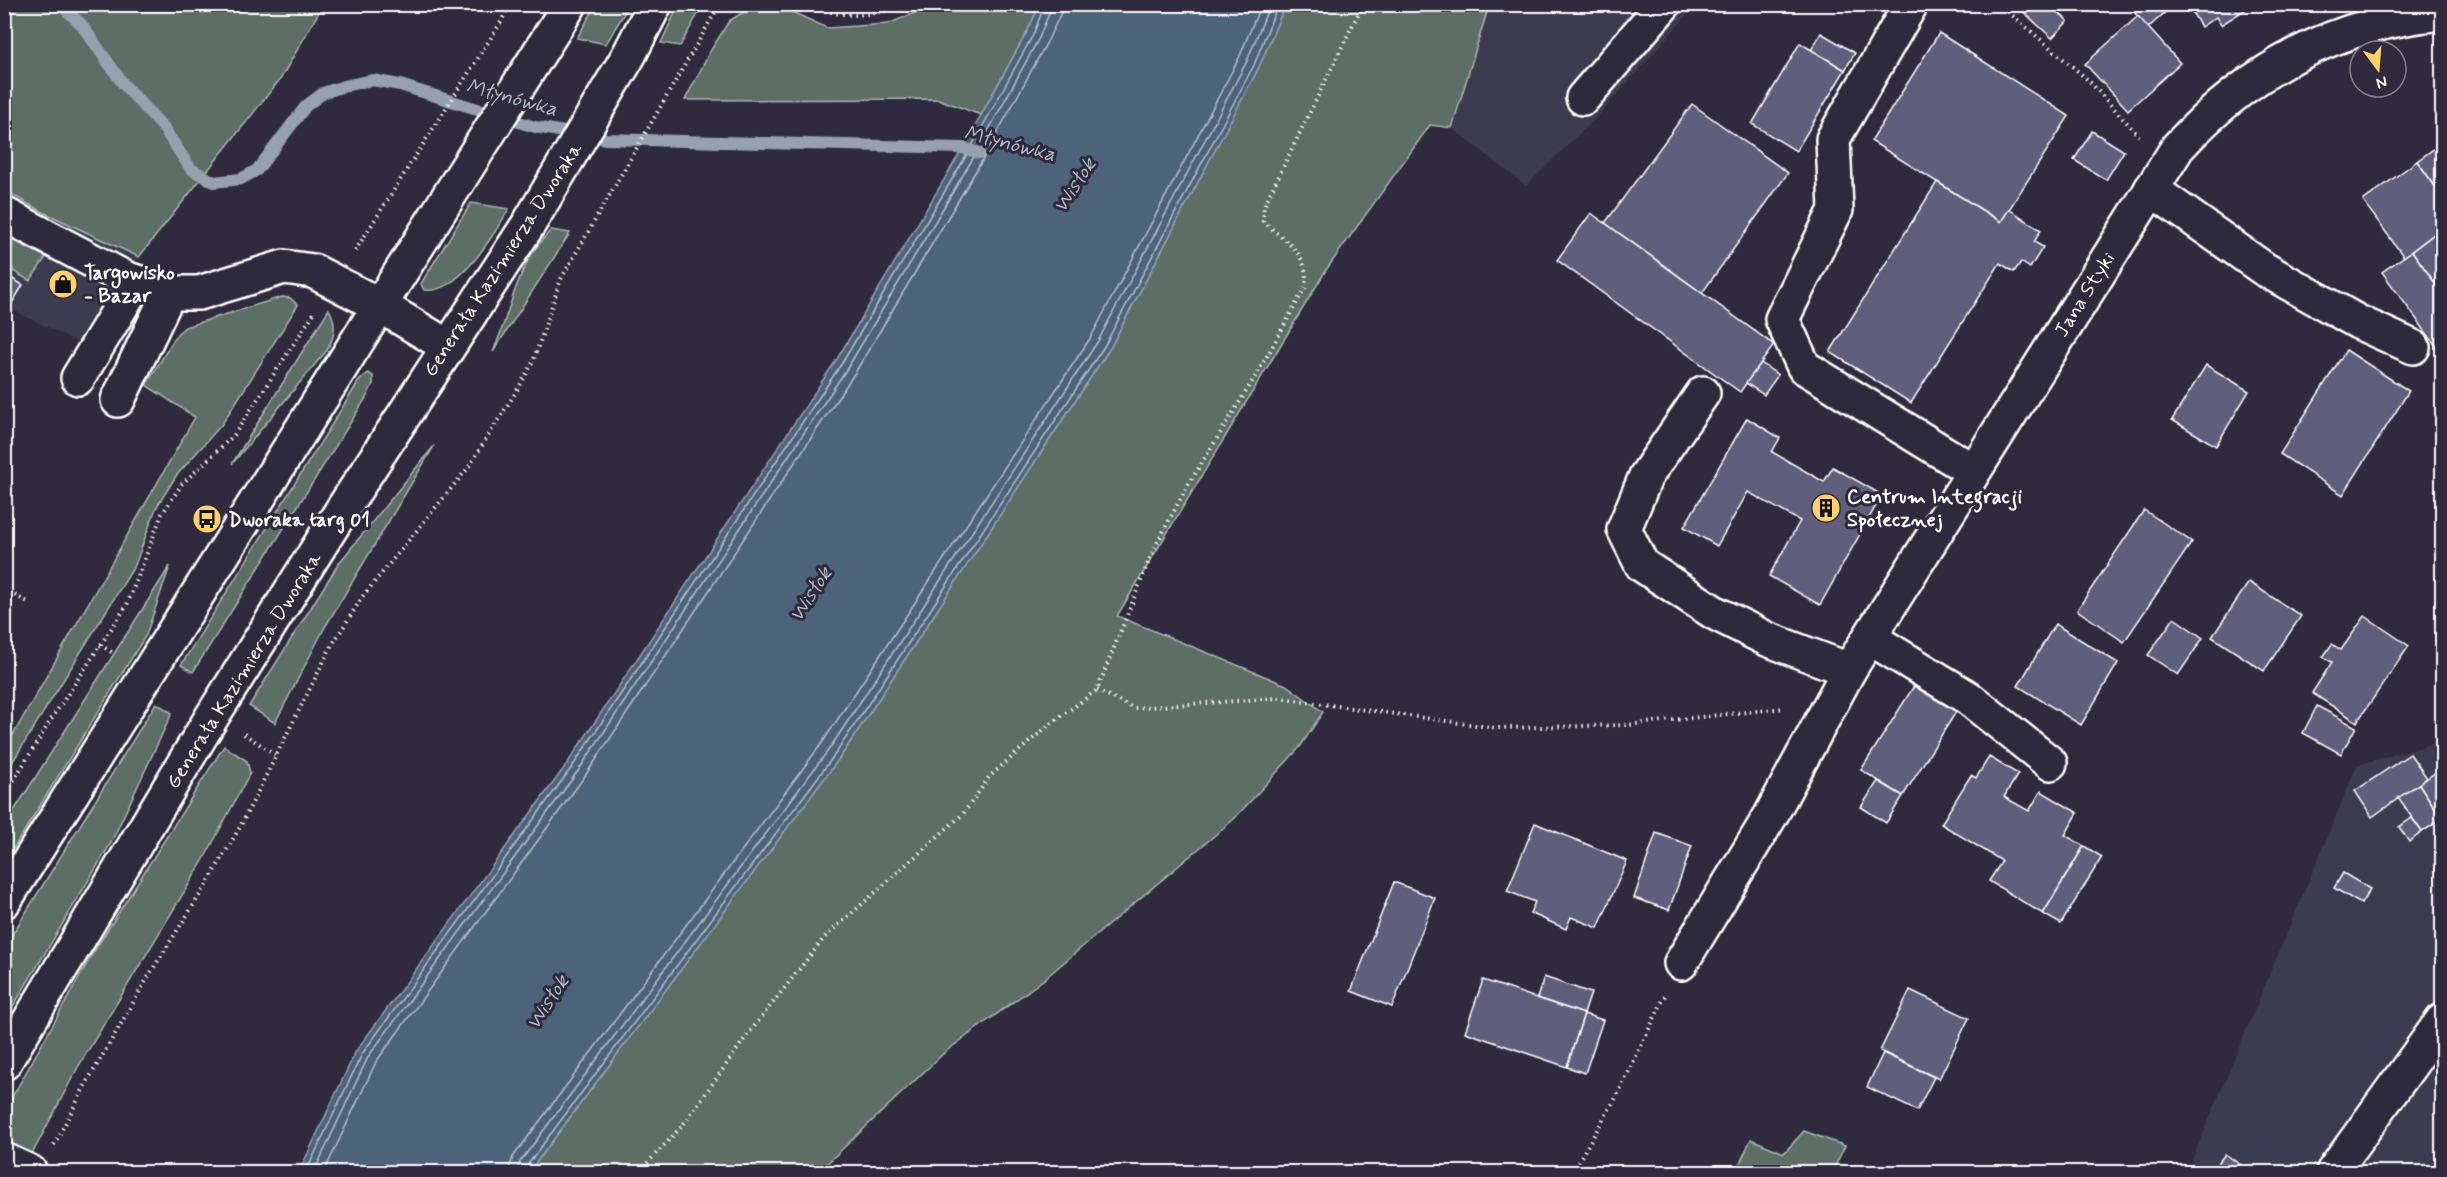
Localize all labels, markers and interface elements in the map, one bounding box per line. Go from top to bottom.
north arrow [2348,39,2408,99]
text: N [2374,70,2390,94]
water label: Młynówka [463,72,561,124]
water label: Młynówka [961,119,1059,169]
street label: Generała Kazimierza Dworaka [417,137,590,382]
water label: Wisłok [1047,152,1104,218]
street label: Jana Styki [2049,247,2122,342]
place label: Targowisko - Bazar [84,260,175,310]
shop icon: Targowisko - Bazar [47,268,79,300]
place label: Centrum Integracji Społecznej [1847,484,2022,534]
building icon: Centrum Integracji Społecznej [1810,492,1842,524]
bus stop icon: Dworaka targ 01 [191,503,223,535]
place label: Dworaka targ 01 [228,507,370,534]
street label: Generała Kazimierza Dworaka [160,547,329,794]
water label: Wisłok [783,561,840,627]
water label: Wisłok [520,969,577,1035]

